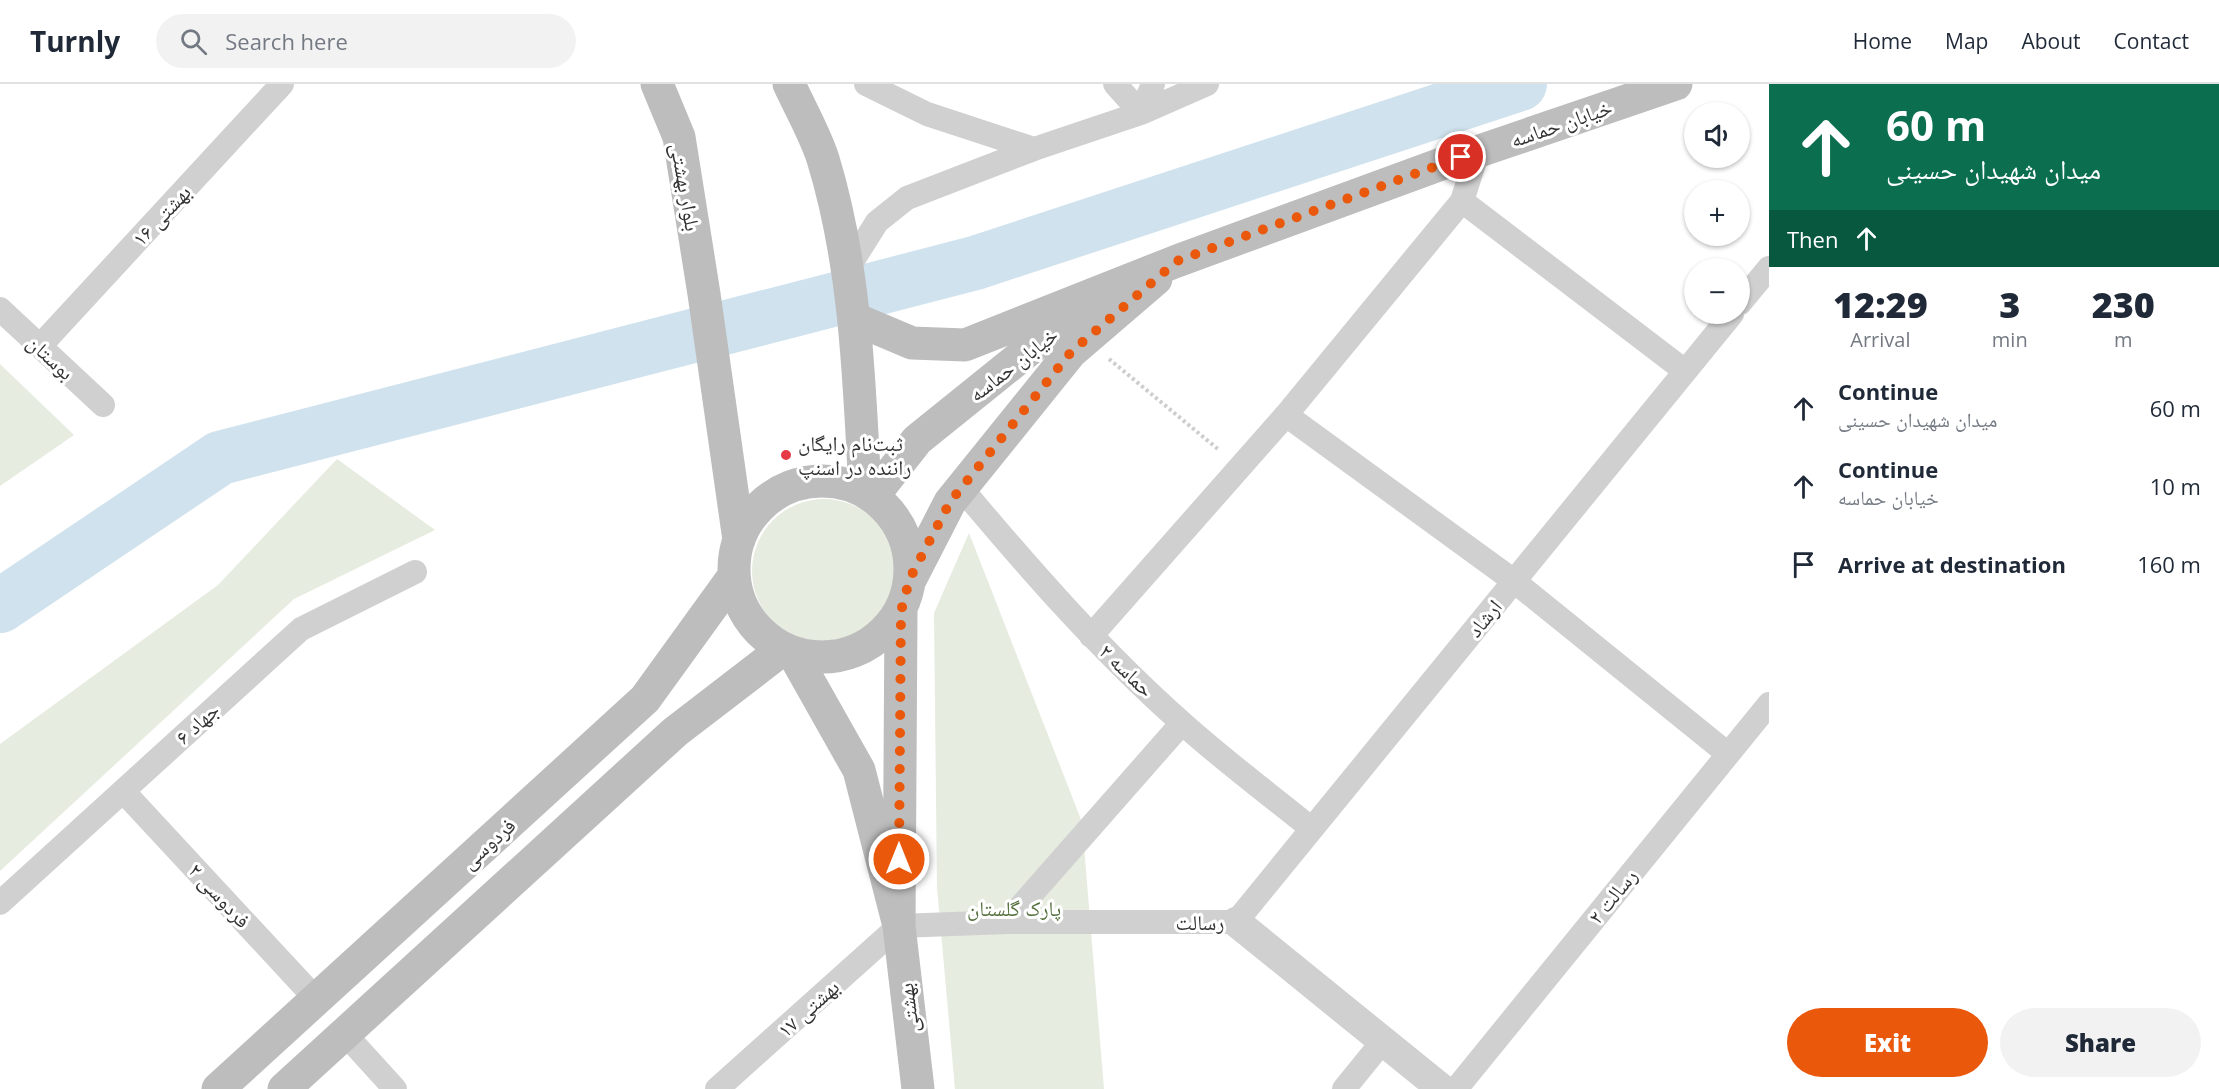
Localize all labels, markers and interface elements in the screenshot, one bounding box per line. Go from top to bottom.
search box [156,14,576,68]
text: Turnly [30,22,120,60]
icon: search [177,25,210,58]
text: Search here [225,26,348,56]
text: Home [1853,27,1912,55]
text: Map [1945,27,1988,55]
text: About [2021,27,2081,55]
text: Contact [2114,27,2189,55]
street label: خیابان حماسه [1506,93,1616,153]
text: 60 m [1886,96,1986,153]
map controls [1684,102,1750,324]
button: sound [1684,102,1750,168]
icon: ahead [1787,108,1865,186]
pin [1435,131,1486,182]
icon: arrive [1444,140,1477,173]
street label: بلوار بهشتی [664,141,708,233]
text: میدان شهیدان حسینی [1886,150,2101,187]
street label: بهشتی ۱۶ [126,178,196,252]
button: + [1684,180,1750,246]
icon: ahead [1850,222,1883,255]
text: Then [1787,224,1838,254]
button: − [1684,258,1750,324]
text: 12:29 [1833,280,1928,329]
text: 3 [1999,280,2020,329]
text: 230 [2092,280,2155,329]
street label: خیابان حماسه [963,320,1063,408]
text: Arrival [1850,326,1911,353]
text: min [1992,326,2028,353]
text: m [2114,326,2133,353]
street label: بوستان [21,328,81,386]
text: Continue [1838,376,1938,406]
icon: ahead [1787,392,1820,425]
text: 60 m [2150,393,2201,423]
text: میدان شهیدان حسینی [1838,406,1997,433]
place label: ثبت‌نام رایگان راننده در اسنپ [798,429,911,481]
marker: ثبت‌نام رایگان راننده در اسنپ [779,448,793,462]
text: Continue [1838,454,1938,484]
icon: ahead [1787,470,1820,503]
text: 10 m [2150,471,2201,501]
text: خیابان حماسه [1838,484,1939,511]
icon: arrive [1787,548,1820,581]
text: Arrive at destination [1838,549,2066,579]
text: 160 m [2137,549,2201,579]
street label: ارشاد [1460,593,1508,643]
street label: حماسه ۲ [1094,637,1160,703]
street label: جهاد ۶ [169,696,225,750]
street label: فردوسی [455,811,521,875]
position arrow [867,827,931,891]
street label: فردوسی ۲ [183,857,257,933]
street label: رسالت ۲ [1581,862,1643,930]
park label: پارک گلستان [967,894,1061,922]
street label: رسالت [1176,908,1224,936]
street label: بهشتی ۱۷ [771,973,845,1043]
street label: بهشتی [891,982,925,1034]
button: Exit [1787,1008,1988,1077]
button: Share [2000,1008,2201,1077]

